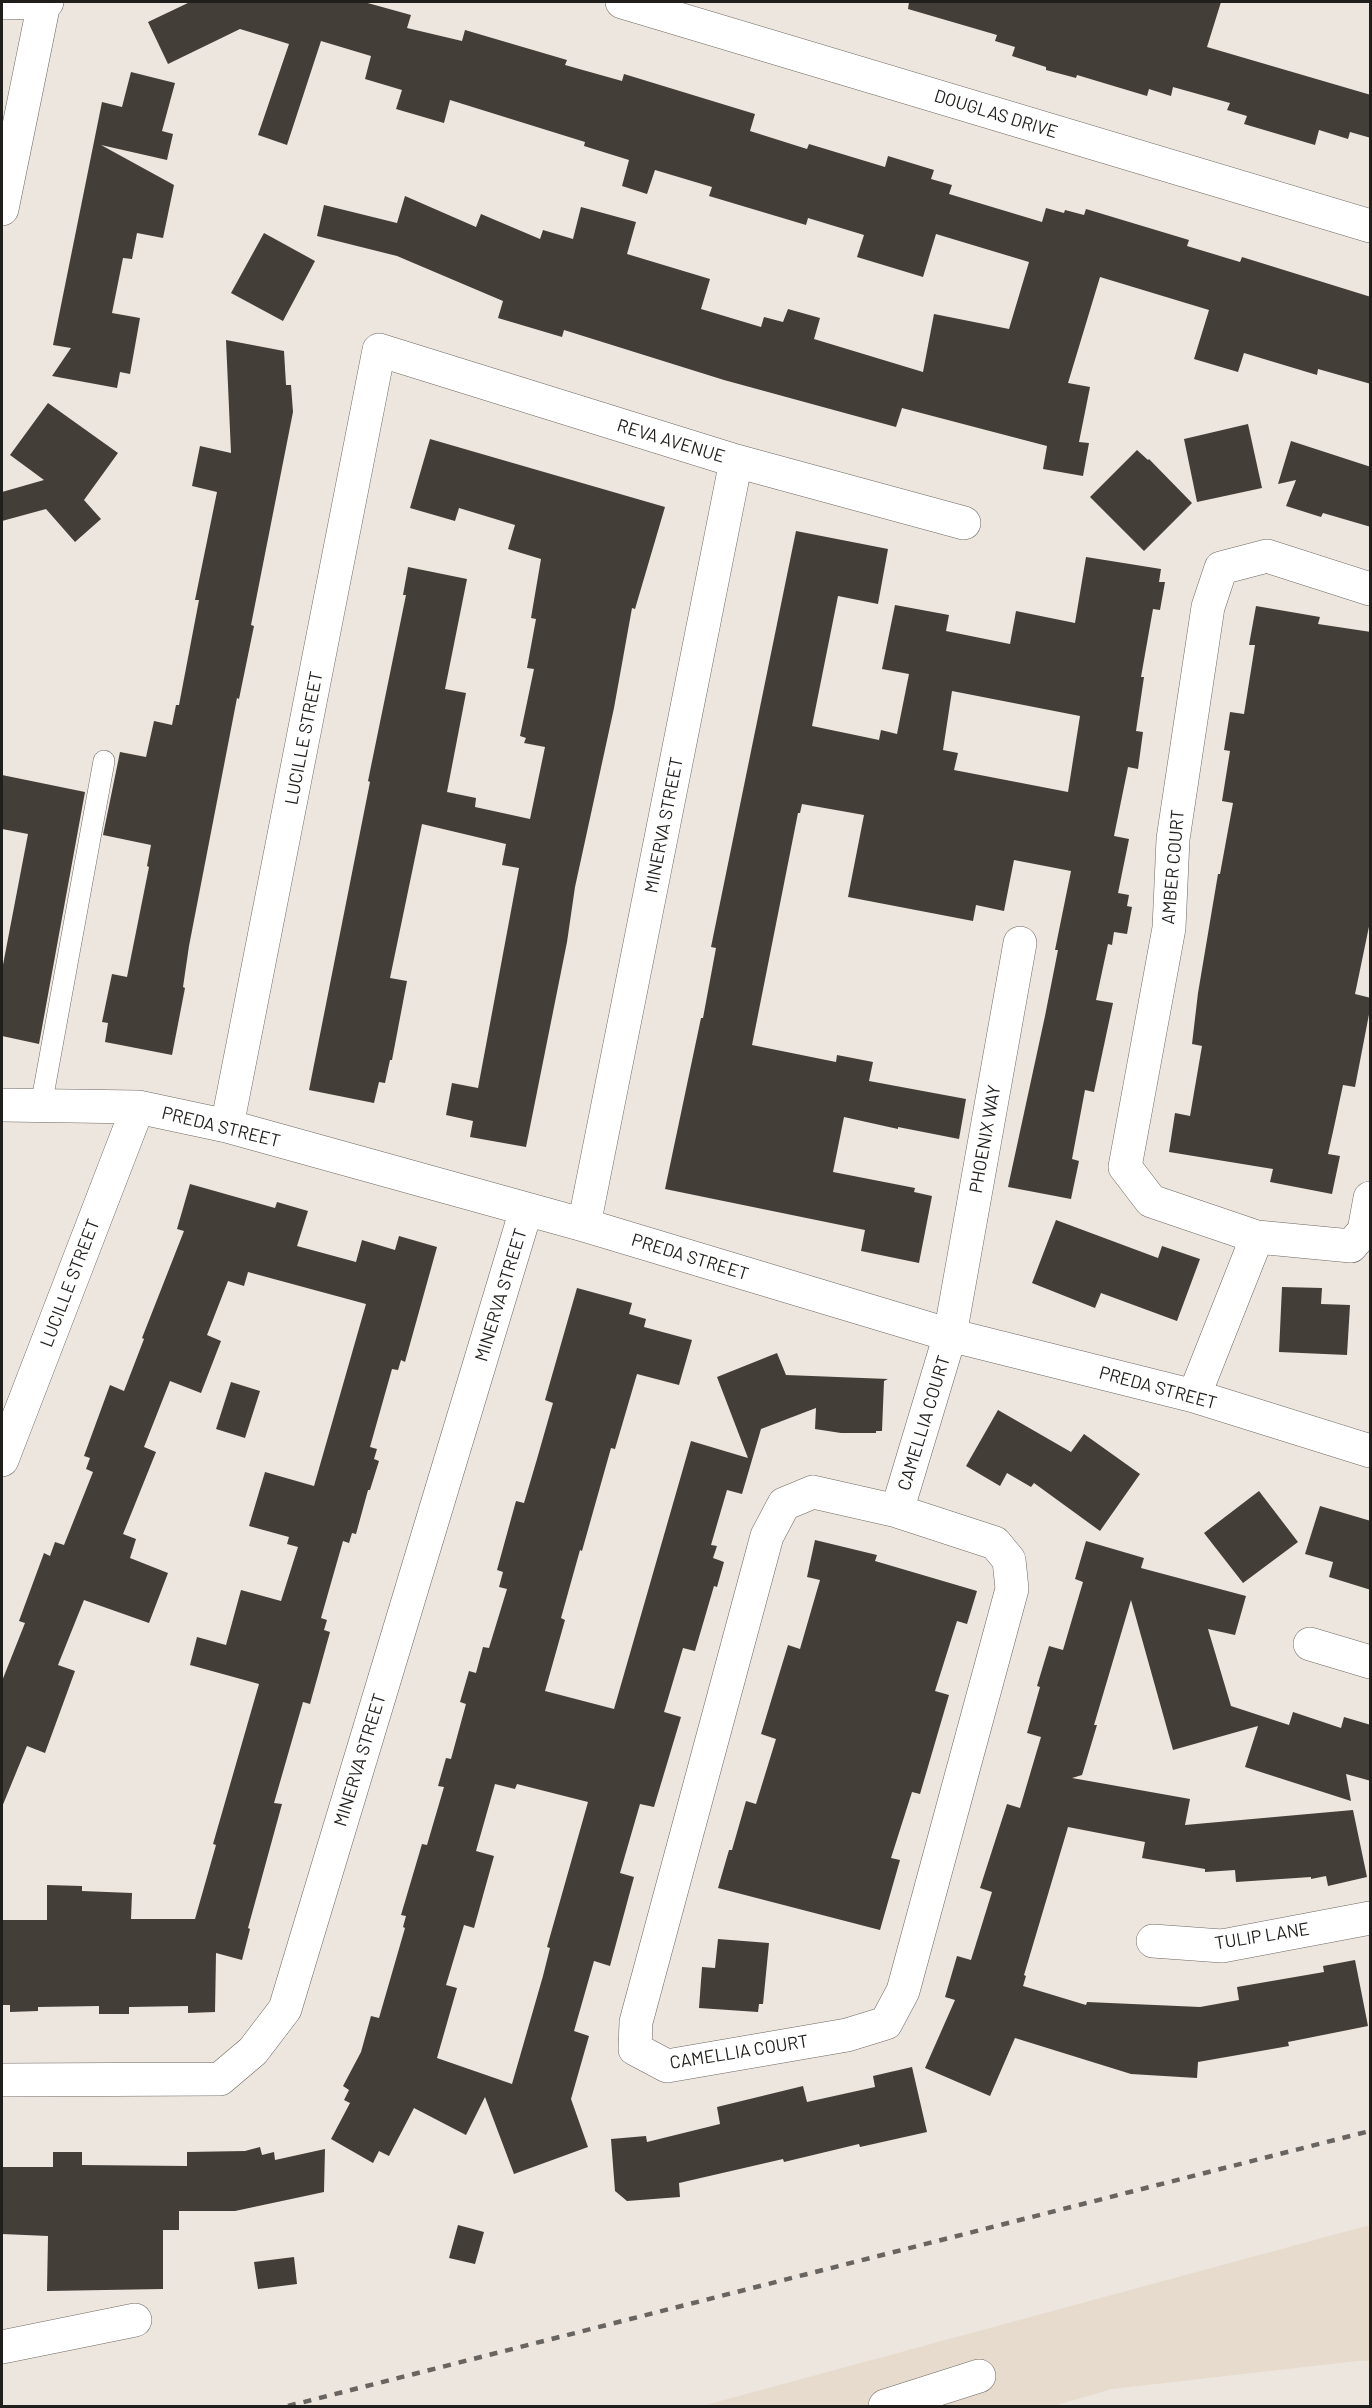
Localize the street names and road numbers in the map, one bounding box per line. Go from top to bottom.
street label: DOUGLAS DRIVE [932,85,1060,143]
street label: REVA AVENUE [614,414,728,468]
street label: LUCILLE STREET [280,669,328,807]
street label: MINERVA STREET [640,755,688,895]
street label: AMBER COURT [1157,808,1189,926]
street label: PHOENIX WAY [965,1083,1005,1195]
street label: PREDA STREET [160,1102,282,1152]
street label: LUCILLE STREET [36,1216,104,1350]
street label: MINERVA STREET [470,1226,532,1364]
street label: PREDA STREET [629,1229,751,1285]
street label: CAMELLIA COURT [893,1353,955,1493]
street label: PREDA STREET [1097,1362,1219,1414]
street label: MINERVA STREET [329,1691,391,1829]
street label: TULIP LANE [1213,1918,1311,1954]
street label: CAMELLIA COURT [668,2030,810,2074]

